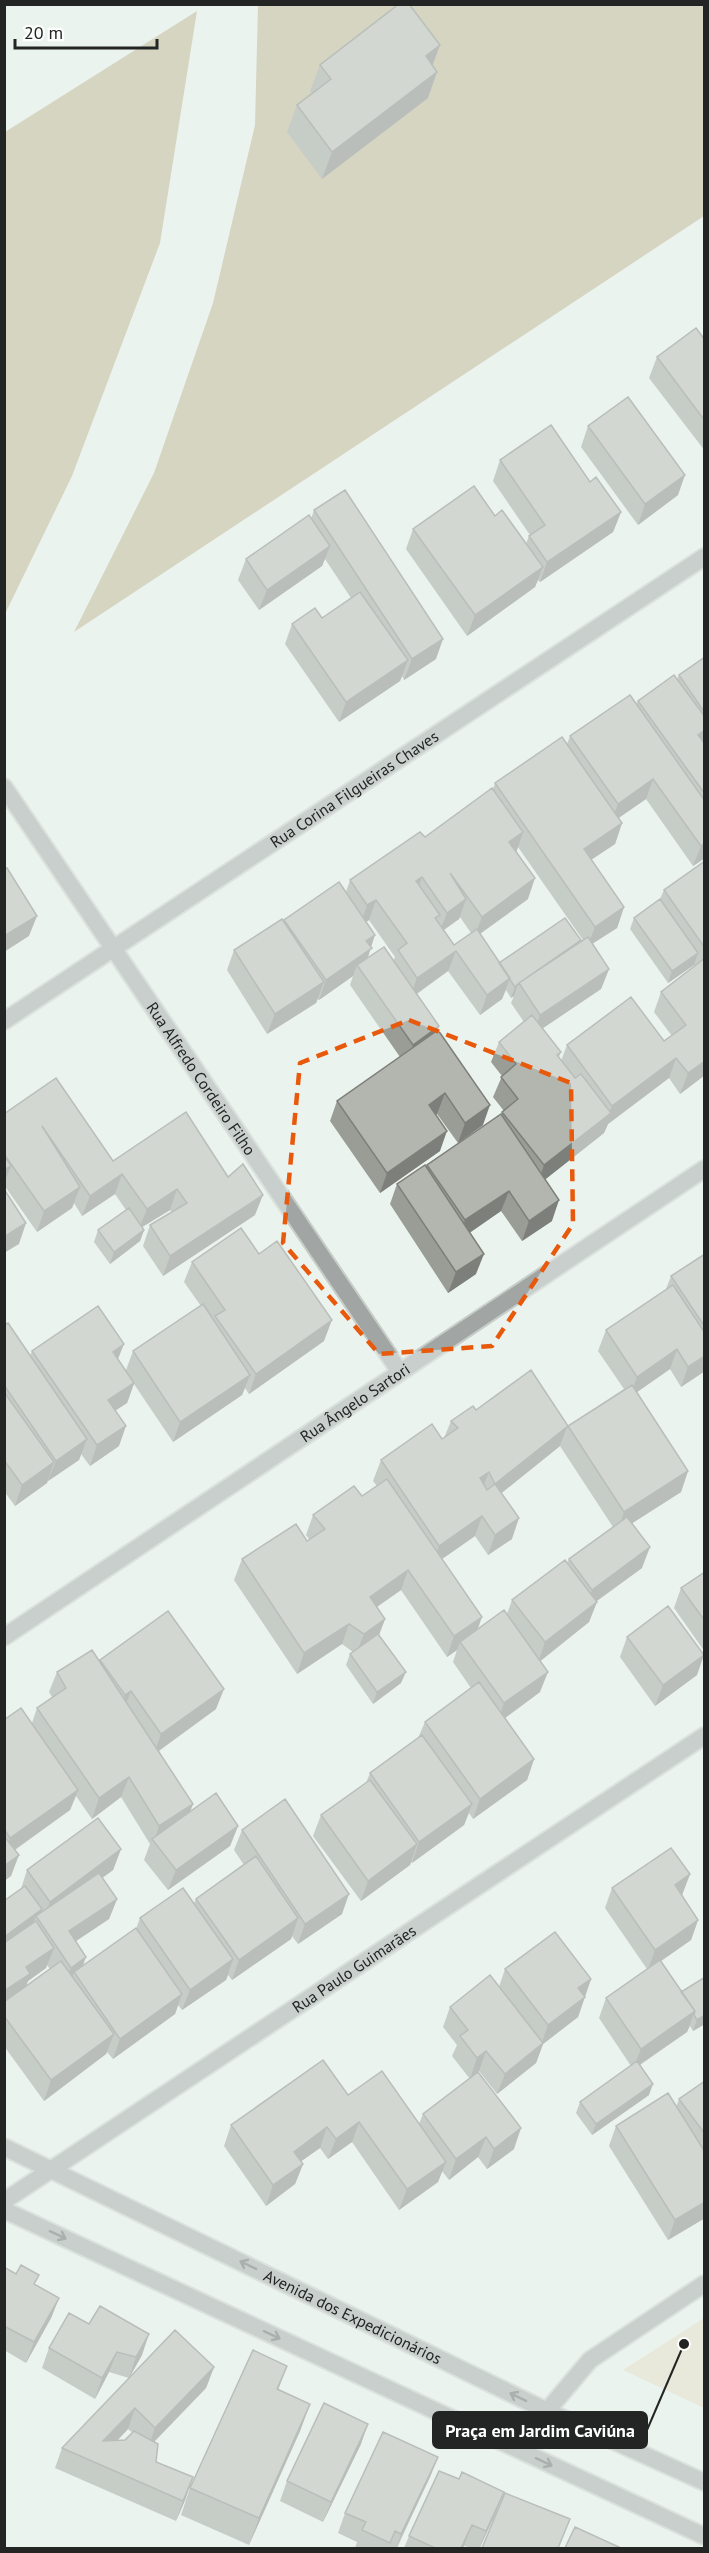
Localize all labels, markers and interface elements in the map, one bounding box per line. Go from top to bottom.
scale bar [15,12,158,50]
text: 20 m [24,21,63,44]
street label: Rua Corina Filgueiras Chaves [266,726,442,852]
street label: Rua Alfredo Cordeiro Filho [142,998,260,1159]
street label: Rua Ângelo Sartori [296,1359,414,1446]
street label: Rua Paulo Guimarães [288,1920,420,2017]
one-way arrow [48,2229,66,2241]
one-way arrow [239,2259,257,2271]
street label: Avenida dos Expedicionários [261,2265,445,2368]
one-way arrow [263,2330,281,2341]
one-way arrow [509,2390,527,2402]
callout: Praça em Jardim Caviúna [433,2412,647,2448]
text: Praça em Jardim Caviúna [445,2419,635,2442]
one-way arrow [535,2456,553,2468]

